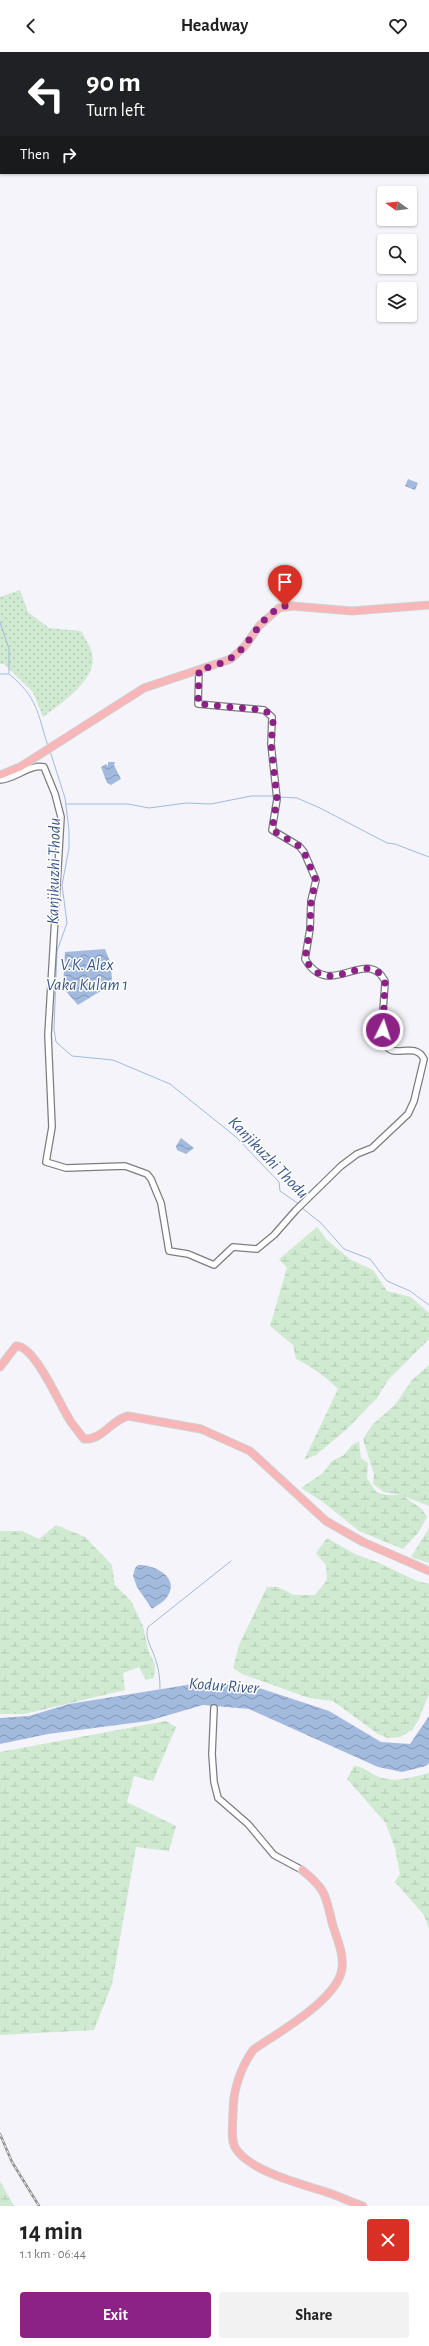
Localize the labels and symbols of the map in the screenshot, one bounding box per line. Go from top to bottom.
north arrow [377,186,417,226]
pin [268,565,302,606]
water label: Kanjikuzhi Thodu [44,817,64,925]
water label: V.K. Alex Vaka Kulam 1 [46,956,128,993]
position arrow [362,1009,404,1051]
water label: Kanjikuzhi Thodu [225,1113,312,1202]
water label: Kodur River [188,1675,260,1696]

